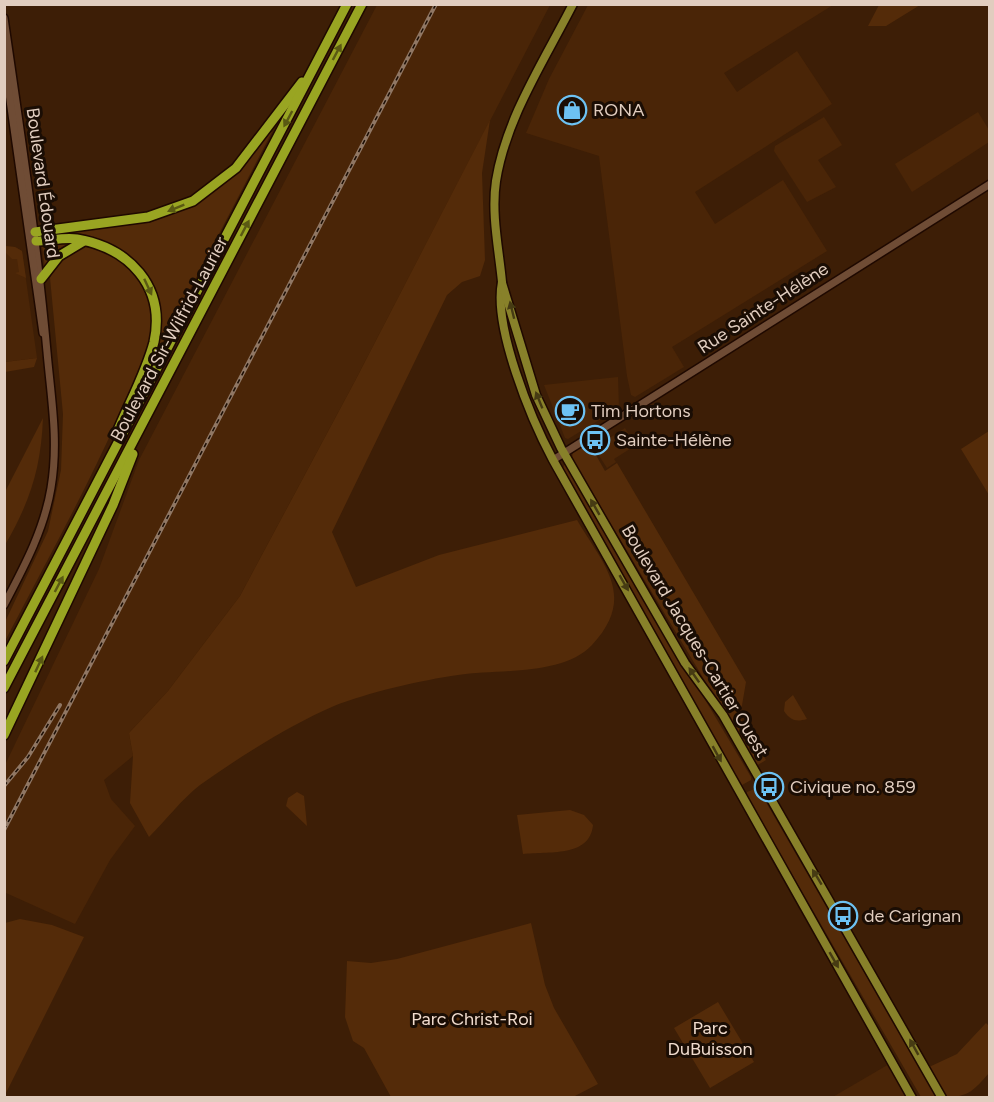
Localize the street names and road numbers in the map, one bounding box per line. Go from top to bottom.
street label: Boulevard Édouard [22,106,64,260]
street label: Boulevard Sir-Wilfrid-Laurier [106,233,232,445]
street label: Rue Sainte-Hélène [694,258,833,358]
street label: Boulevard Jacques-Cartier Ouest [617,521,773,761]

